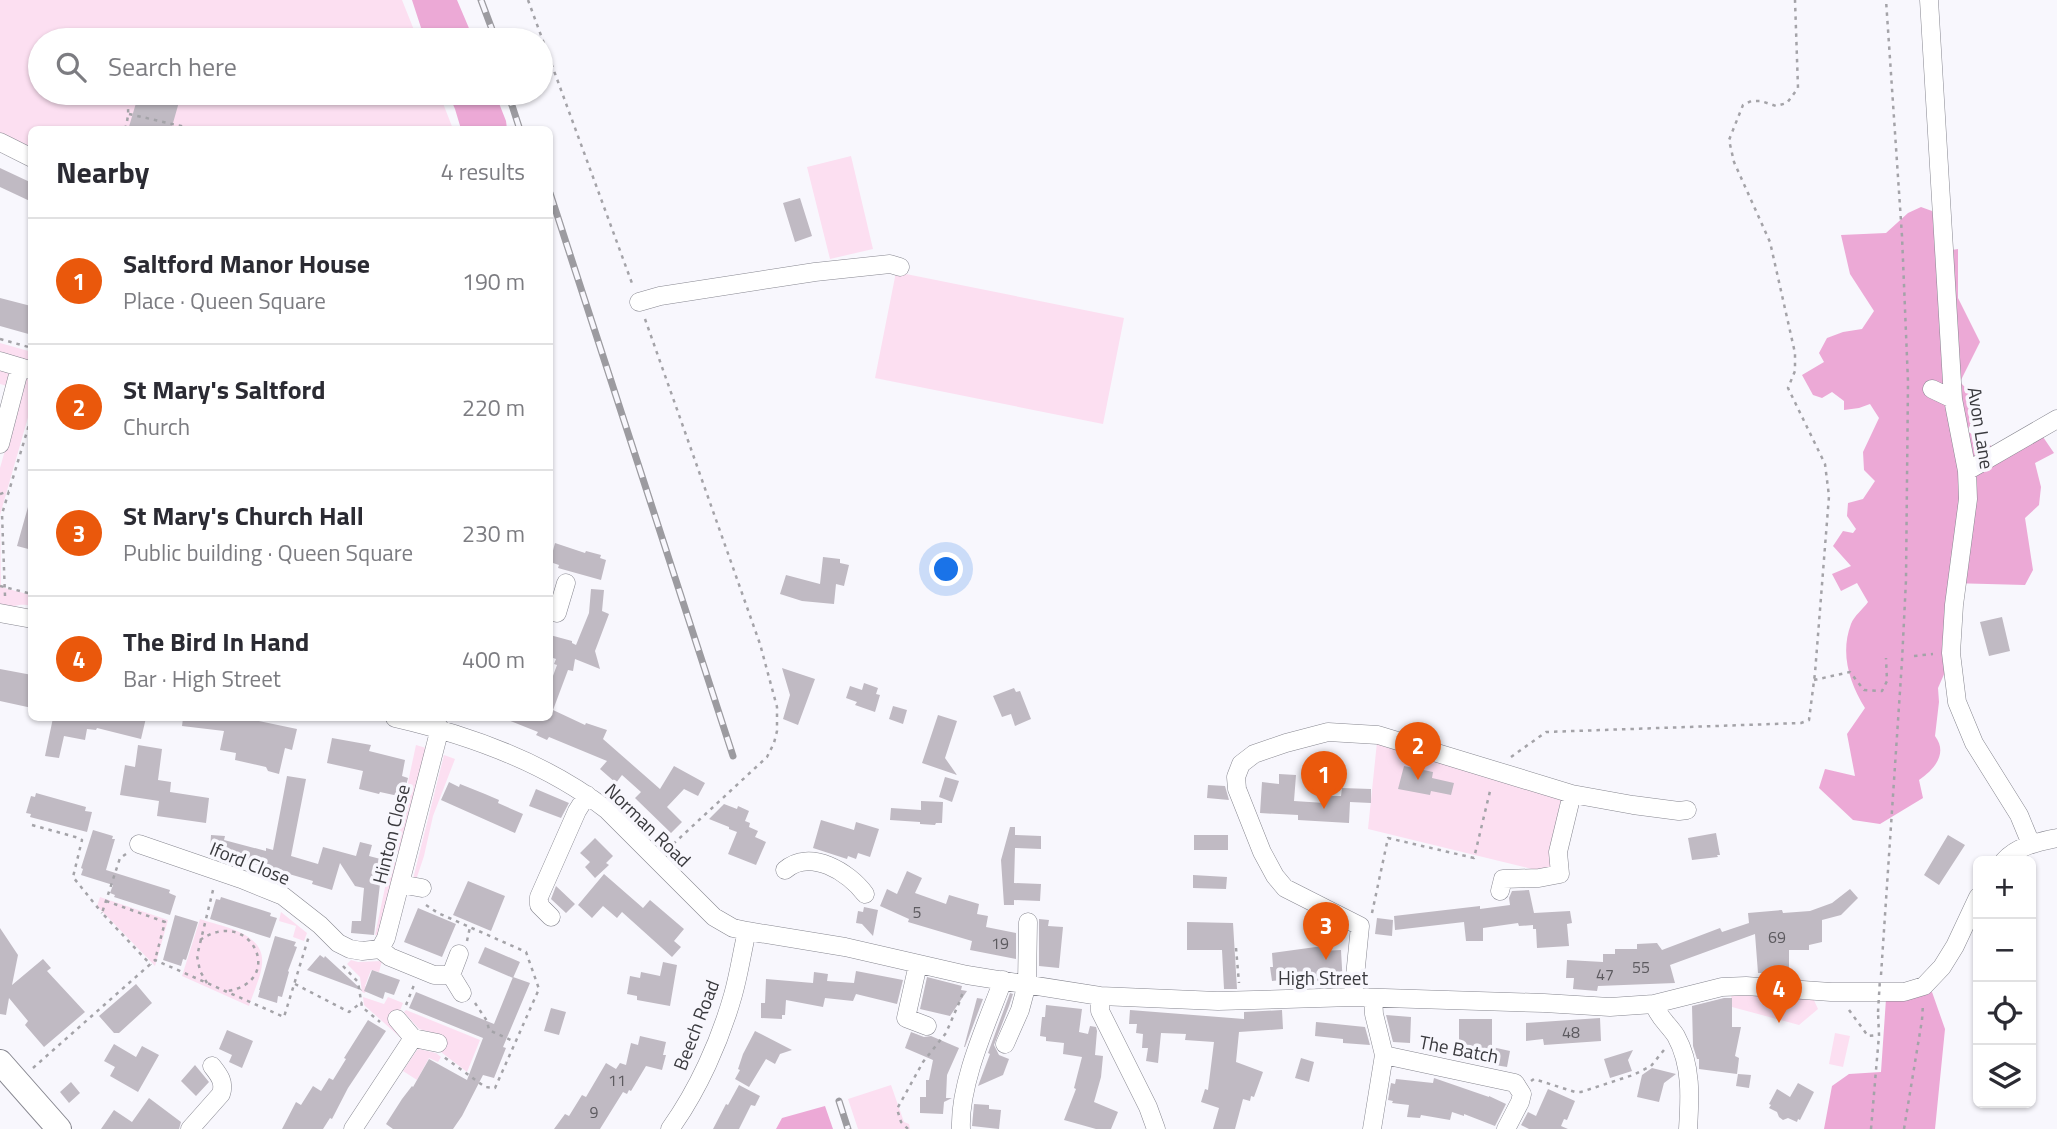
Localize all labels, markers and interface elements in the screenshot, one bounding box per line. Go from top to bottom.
search box [28,28,553,105]
text: Search here [108,47,237,86]
icon: search [52,48,90,86]
text: Nearby [56,149,149,195]
text: 4 results [441,154,525,189]
text: Saltford Manor House [123,244,370,283]
text: 1 [73,264,85,299]
text: 190 m [462,264,525,299]
text: Place · Queen Square [123,283,326,318]
text: St Mary's Saltford [123,370,326,409]
street label: Avon Lane [1961,385,2002,471]
text: 2 [73,390,85,425]
text: 220 m [462,390,525,425]
text: Church [123,409,190,444]
text: St Mary's Church Hall [123,496,364,535]
text: 3 [73,516,85,551]
text: 230 m [462,516,525,551]
text: Public building · Queen Square [123,535,413,570]
your location [929,552,963,586]
text: The Bird In Hand [123,622,309,661]
text: 4 [73,642,85,677]
text: 400 m [462,642,525,677]
text: Bar · High Street [123,661,281,696]
pin: 2 [1395,722,1441,780]
pin: 1 [1301,751,1347,809]
street label: Norman Road [599,776,698,873]
street label: Hinton Close [364,781,417,887]
street label: Iford Close [206,833,295,892]
map controls [1973,856,2036,1108]
button: + [1973,856,2036,919]
house number: 5 [913,900,922,924]
pin: 3 [1303,902,1349,960]
button: − [1973,919,2036,982]
house number: 69 [1768,925,1786,949]
house number: 19 [991,931,1009,955]
house number: 55 [1632,955,1650,979]
house number: 47 [1596,962,1614,986]
street label: High Street [1278,963,1368,992]
pin: 4 [1756,965,1802,1023]
street label: Beech Road [665,975,726,1074]
button: locate [1973,982,2036,1045]
house number: 48 [1562,1020,1580,1044]
street label: The Batch [1417,1027,1501,1070]
button: layers [1973,1045,2036,1108]
house number: 11 [608,1068,626,1092]
house number: 9 [590,1100,599,1124]

